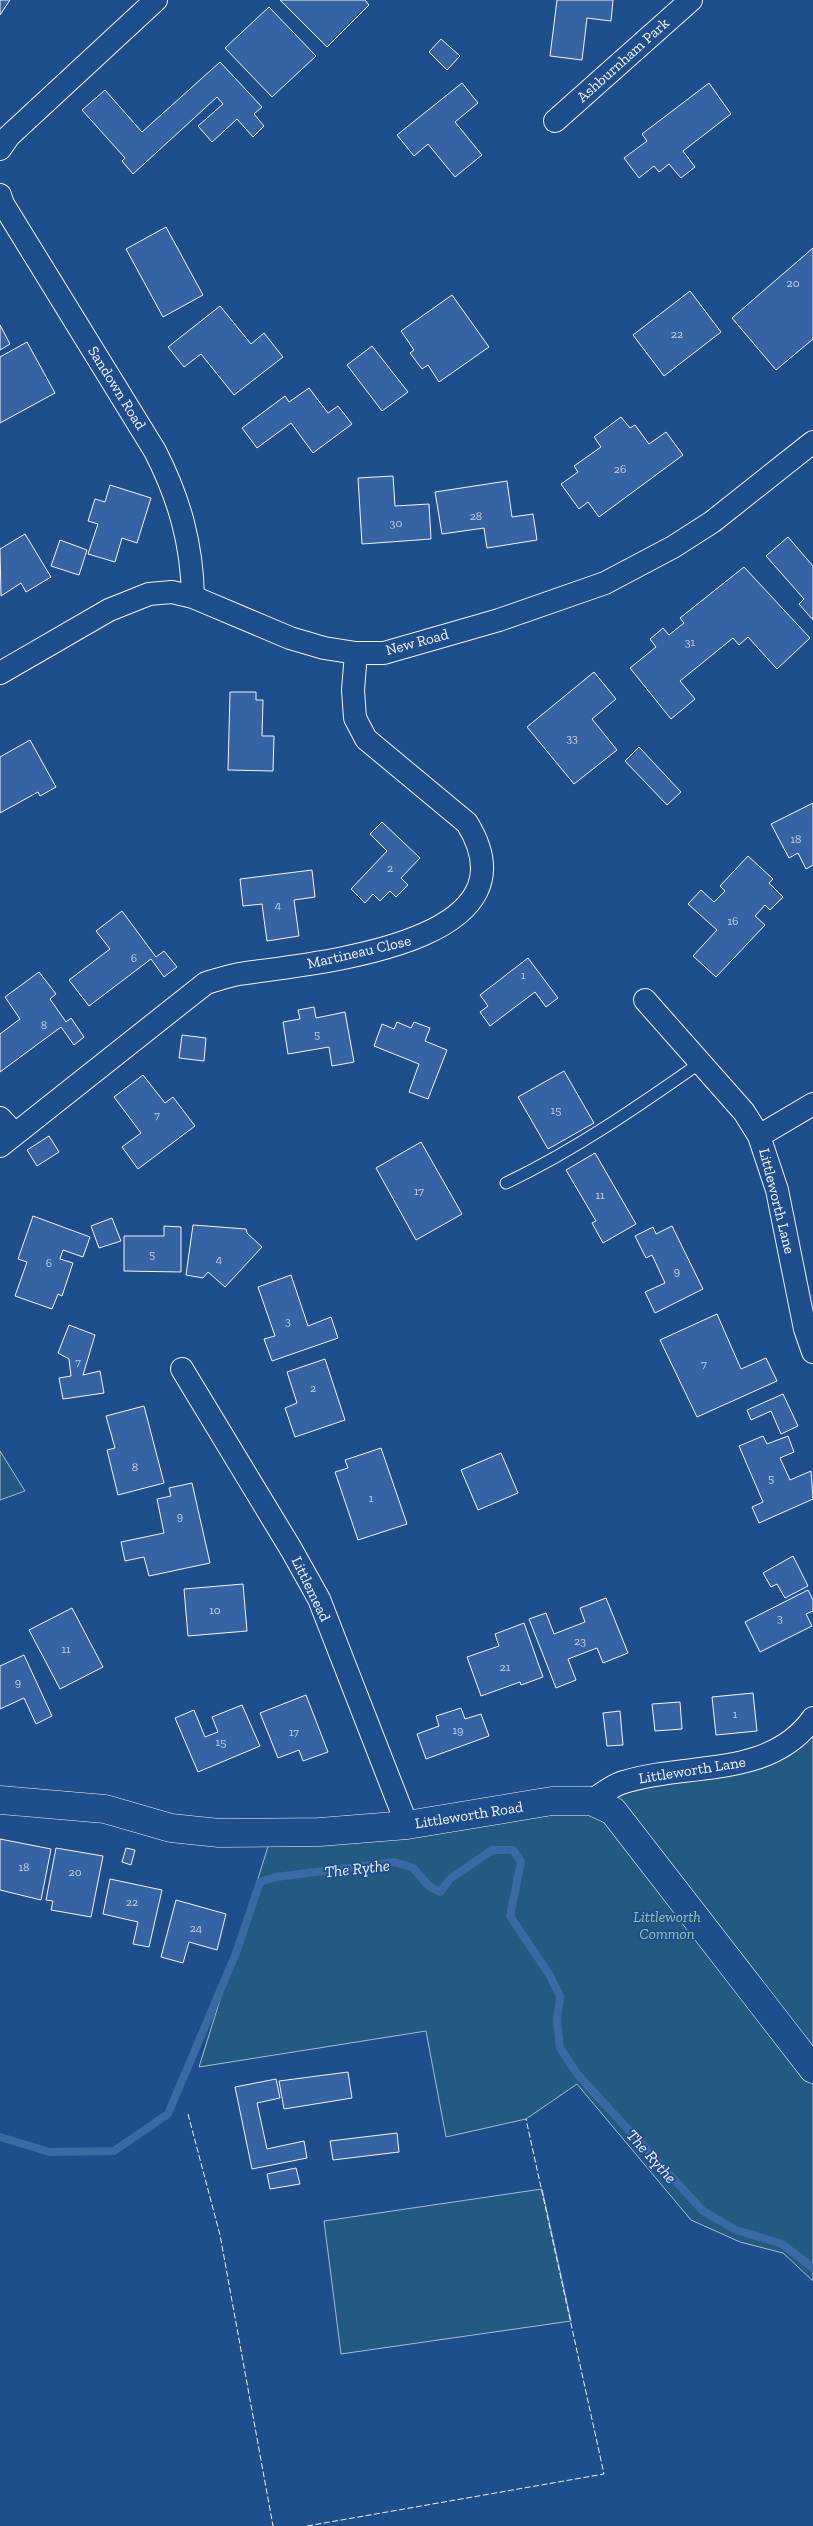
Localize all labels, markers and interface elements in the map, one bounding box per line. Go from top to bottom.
street label: Ashburnham Park [573,14,673,106]
house number: 20 [786,276,800,290]
house number: 22 [671,327,683,341]
street label: Sandown Road [84,343,150,434]
house number: 26 [614,462,626,476]
house number: 28 [470,509,482,523]
house number: 30 [390,516,402,530]
street label: New Road [384,625,451,659]
house number: 31 [685,635,696,649]
house number: 33 [566,731,578,745]
house number: 18 [790,832,802,846]
house number: 2 [387,861,393,875]
house number: 4 [275,898,282,912]
house number: 16 [728,914,739,928]
street label: Martineau Close [305,931,413,973]
house number: 6 [131,951,137,965]
house number: 1 [521,968,526,982]
house number: 8 [41,1018,47,1032]
house number: 5 [314,1027,320,1041]
house number: 15 [551,1103,561,1117]
house number: 7 [154,1108,160,1122]
street label: Littleworth Lane [755,1146,799,1256]
house number: 17 [414,1184,424,1198]
house number: 11 [595,1188,605,1202]
house number: 5 [149,1247,155,1261]
house number: 4 [216,1252,223,1266]
house number: 6 [46,1256,52,1270]
house number: 9 [674,1264,680,1278]
house number: 3 [285,1314,291,1328]
house number: 7 [75,1355,81,1369]
house number: 7 [701,1357,707,1371]
house number: 2 [310,1381,316,1395]
house number: 8 [132,1460,138,1474]
house number: 5 [768,1471,774,1485]
house number: 1 [369,1491,374,1505]
house number: 9 [177,1509,183,1523]
street label: Littlemead [288,1554,335,1625]
house number: 10 [209,1603,221,1617]
house number: 3 [777,1611,783,1625]
house number: 23 [574,1634,586,1648]
house number: 11 [61,1642,71,1656]
house number: 21 [500,1660,511,1674]
house number: 9 [15,1675,21,1689]
house number: 1 [733,1707,738,1721]
house number: 19 [453,1723,464,1737]
house number: 17 [289,1725,299,1739]
house number: 15 [216,1735,226,1749]
street label: Littleworth Lane [637,1753,747,1787]
street label: Littleworth Road [414,1797,525,1832]
water label: The Rythe [323,1856,391,1881]
house number: 18 [18,1860,30,1874]
house number: 20 [68,1865,82,1879]
house number: 22 [126,1895,138,1909]
park label: Littleworth Common [633,1908,701,1943]
house number: 24 [190,1921,203,1935]
water label: The Rythe [623,2126,681,2187]

